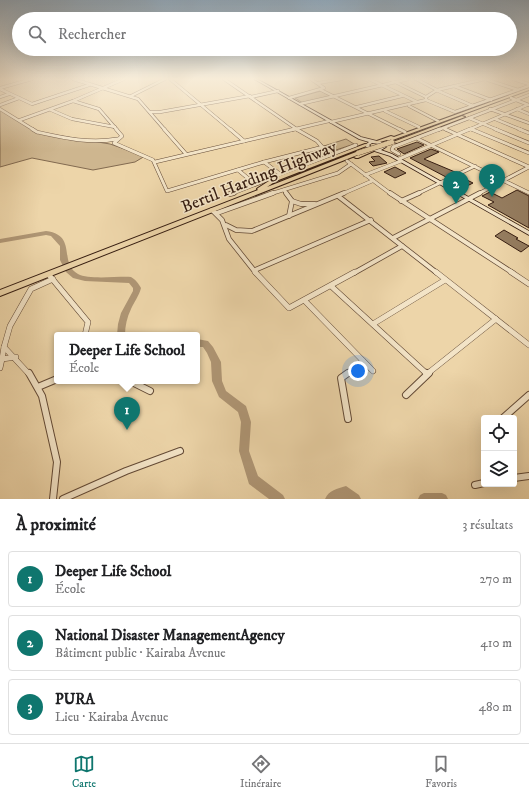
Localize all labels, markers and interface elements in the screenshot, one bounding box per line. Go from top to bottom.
search box [12,12,517,56]
icon: search [26,23,48,45]
text: Rechercher [58,25,126,44]
street label: Bertil Harding Highway [178,135,341,218]
pin: 3 [479,164,505,197]
pin: 2 [443,171,469,204]
popup [54,332,200,384]
text: Deeper Life School [69,341,185,360]
text: École [69,360,99,376]
your location [348,361,368,381]
pin: 1 [114,397,140,430]
map controls [481,415,517,487]
button: locate [481,415,517,451]
button: layers [481,451,517,487]
text: À proximité [16,514,96,536]
text: 3 résultats [462,517,513,533]
text: Deeper Life School [55,562,171,581]
text: 1 [28,571,32,587]
text: 270 m [480,571,512,587]
text: École [55,581,85,597]
text: National Disaster ManagementAgency [55,626,285,645]
text: 2 [27,635,33,651]
text: 410 m [480,635,512,651]
text: Bâtiment public · Kairaba Avenue [55,645,226,661]
text: PURA [55,690,95,709]
text: 3 [28,699,32,715]
text: 480 m [478,699,512,715]
text: Lieu · Kairaba Avenue [55,709,168,725]
tab: Carte [72,753,96,791]
tab: Itinéraire [240,753,281,791]
tab: Favoris [425,753,457,791]

